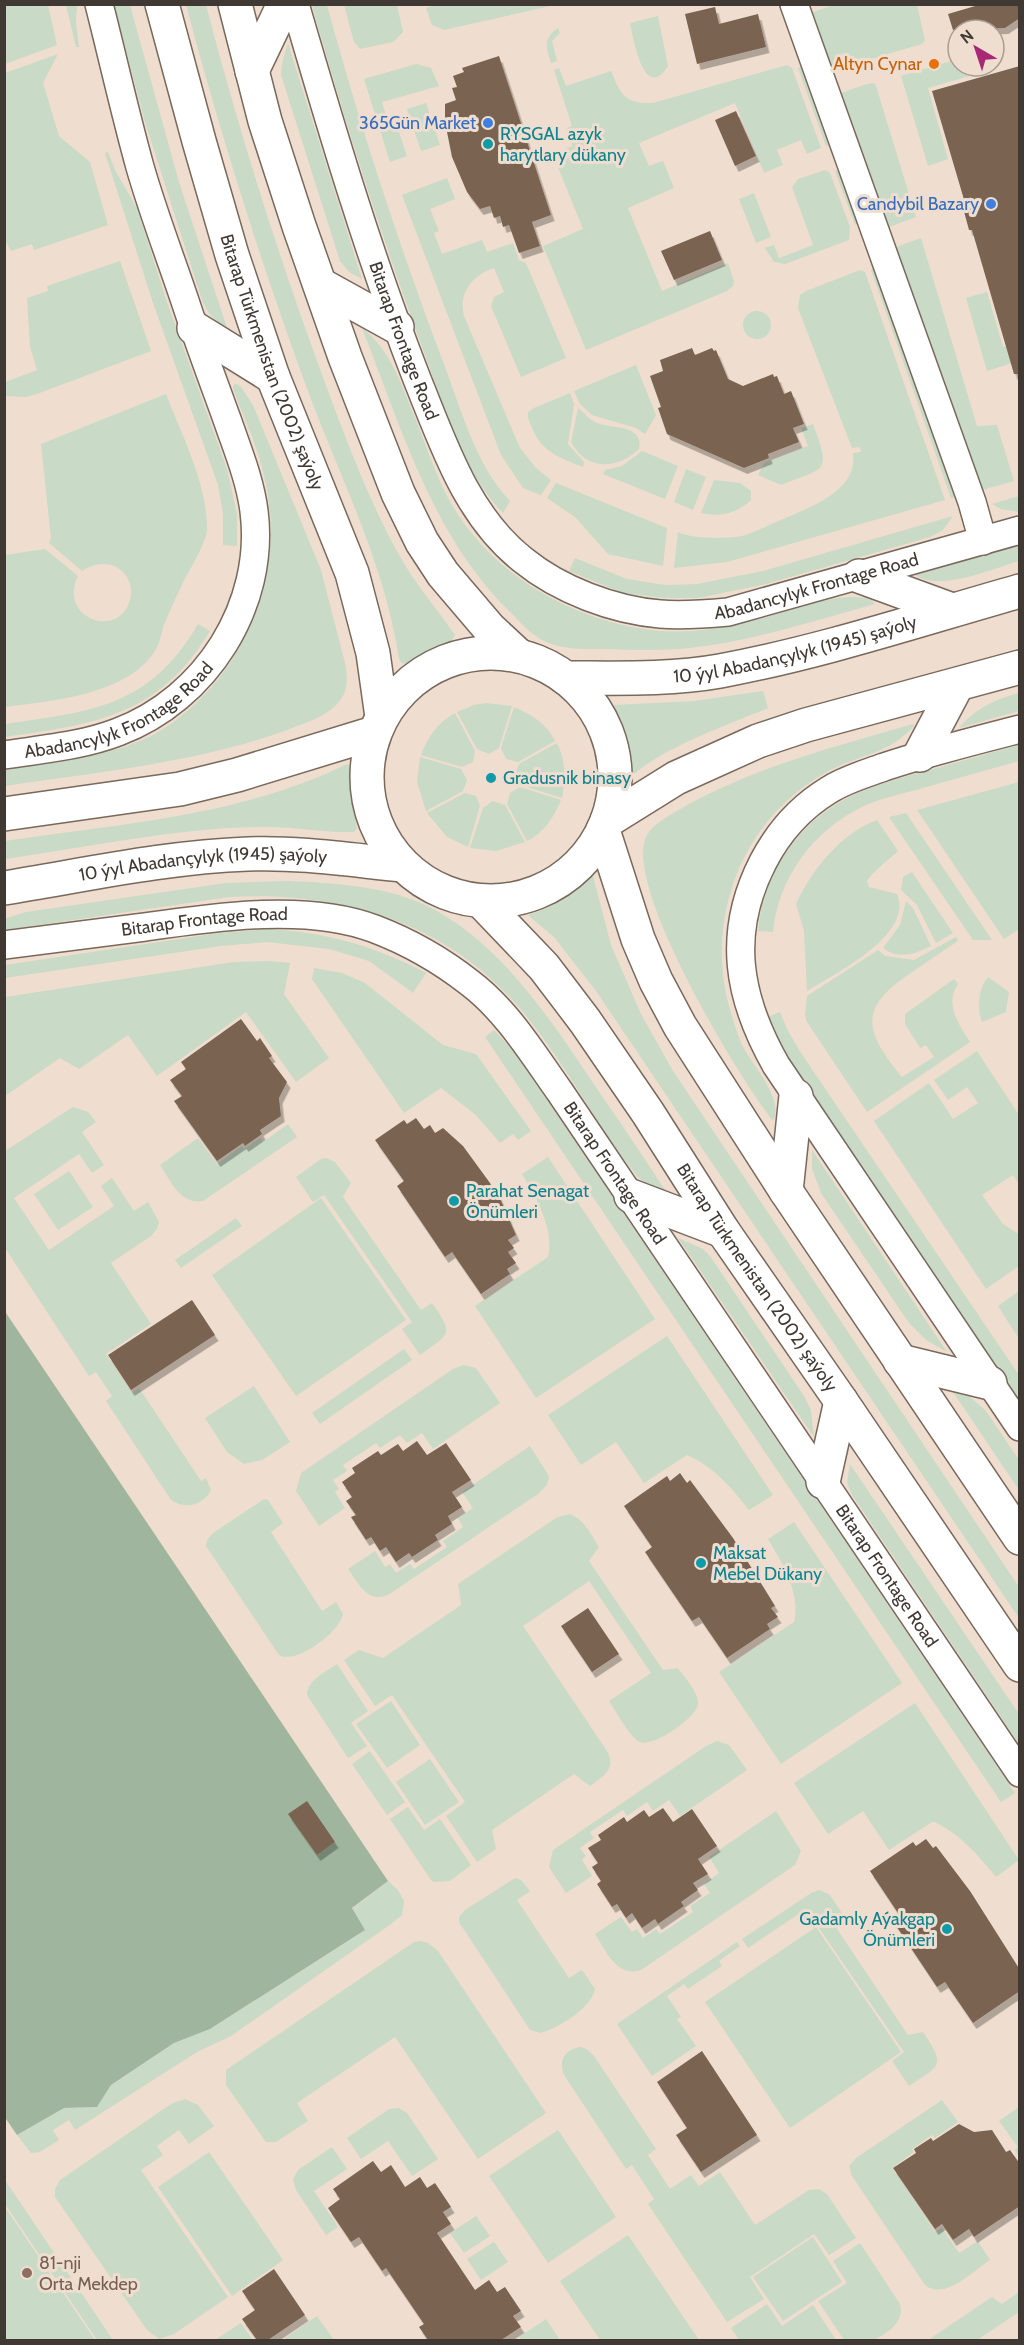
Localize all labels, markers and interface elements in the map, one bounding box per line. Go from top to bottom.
north arrow [946,18,1006,78]
text: N [957,26,977,48]
place label: Altyn Cynar [833,53,922,75]
marker: Altyn Cynar [927,57,941,71]
place label: 365Gün Market [359,112,476,134]
marker: 365Gün Market [481,116,495,130]
place label: RYSGAL azyk harytlary dükany [500,123,626,166]
marker: RYSGAL azyk harytlary dükany [481,137,495,151]
place label: Candybil Bazary [857,193,979,215]
marker: Candybil Bazary [984,197,998,211]
street label: Bitarap Türkmenistan (2002) şaýoly [216,232,329,494]
street label: Bitarap Frontage Road [364,259,443,423]
street label: Abadancylyk Frontage Road [713,548,921,624]
street label: 10 ýyl Abadançylyk (1945) şaýoly [672,611,919,688]
street label: Abadancylyk Frontage Road [23,658,218,763]
place label: Gradusnik binasy [503,767,631,789]
marker: Gradusnik binasy [484,771,498,785]
street label: 10 ýyl Abadançylyk (1945) şaýoly [77,843,328,886]
street label: Bitarap Frontage Road [120,903,288,941]
street label: Bitarap Frontage Road [559,1098,671,1249]
street label: Bitarap Türkmenistan (2002) şaýoly [672,1159,842,1396]
place label: Parahat Senagat Önümleri [466,1180,589,1223]
marker: Parahat Senagat Önümleri [447,1194,461,1208]
street label: Bitarap Frontage Road [831,1500,943,1651]
place label: Maksat Mebel Dükany [713,1542,822,1585]
marker: Maksat Mebel Dükany [694,1556,708,1570]
place label: Gadamly Aýakgap Önümleri [799,1908,935,1951]
marker: Gadamly Aýakgap Önümleri [940,1922,954,1936]
place label: 81-nji Orta Mekdep [39,2252,138,2295]
marker: 81-nji Orta Mekdep [20,2266,34,2280]

